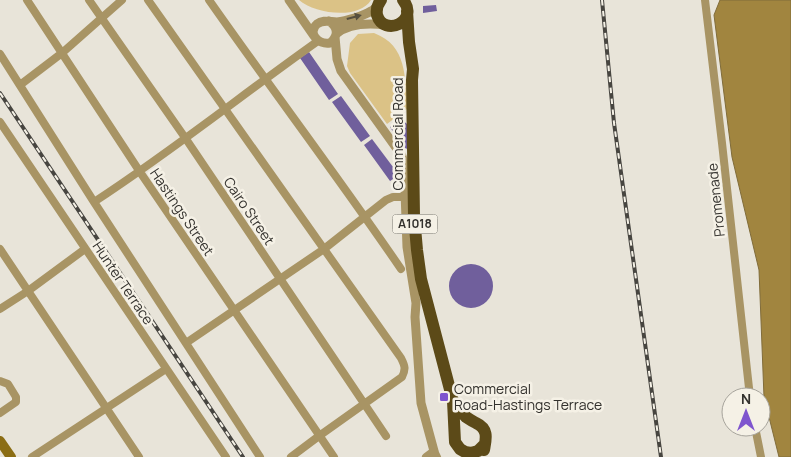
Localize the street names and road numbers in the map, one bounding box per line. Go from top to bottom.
street label: Commercial Road [388,78,407,190]
street label: Promenade [702,162,729,238]
street label: Hastings Street [146,164,219,259]
street label: Cairo Street [220,173,279,249]
road number: A1018 [392,214,438,233]
street label: Hunter Terrace [89,237,158,328]

